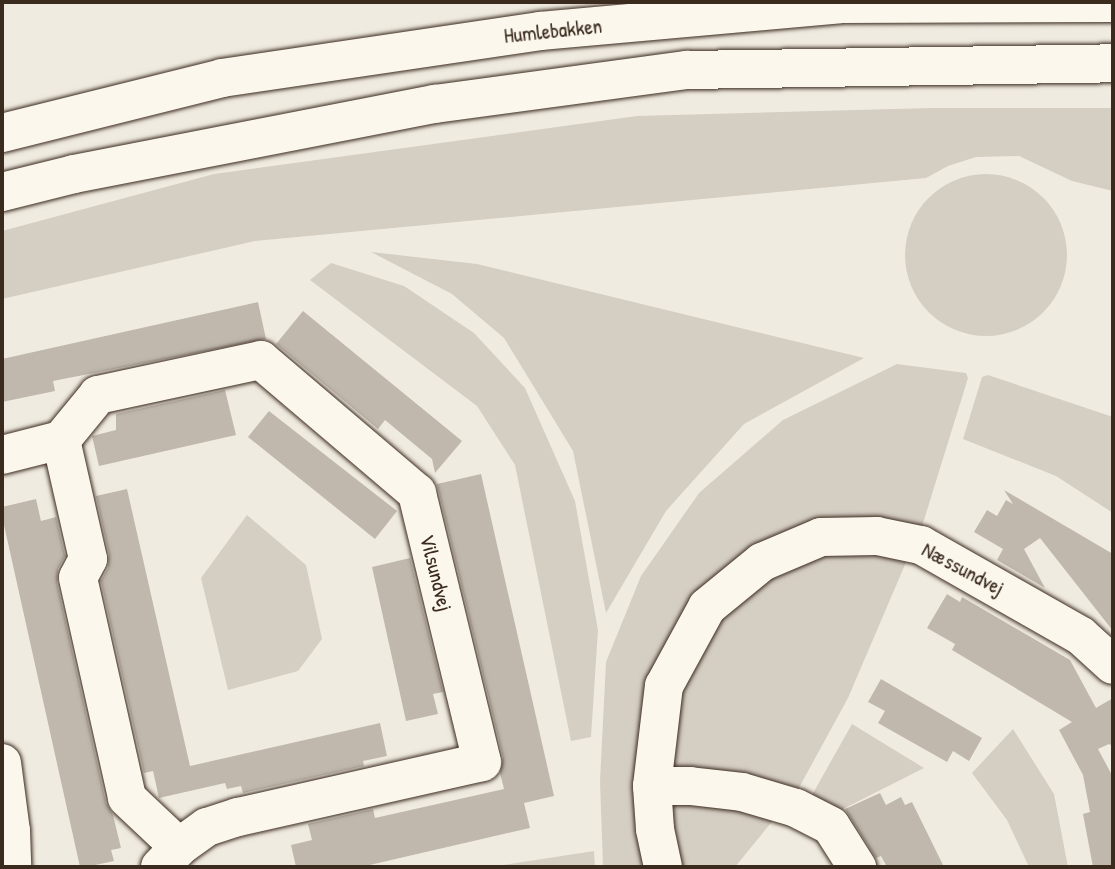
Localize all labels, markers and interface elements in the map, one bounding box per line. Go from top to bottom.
street label: Humlebakken [503,13,603,49]
street label: Vilsundvej [414,532,458,614]
street label: Næssundvej [918,537,1008,601]

